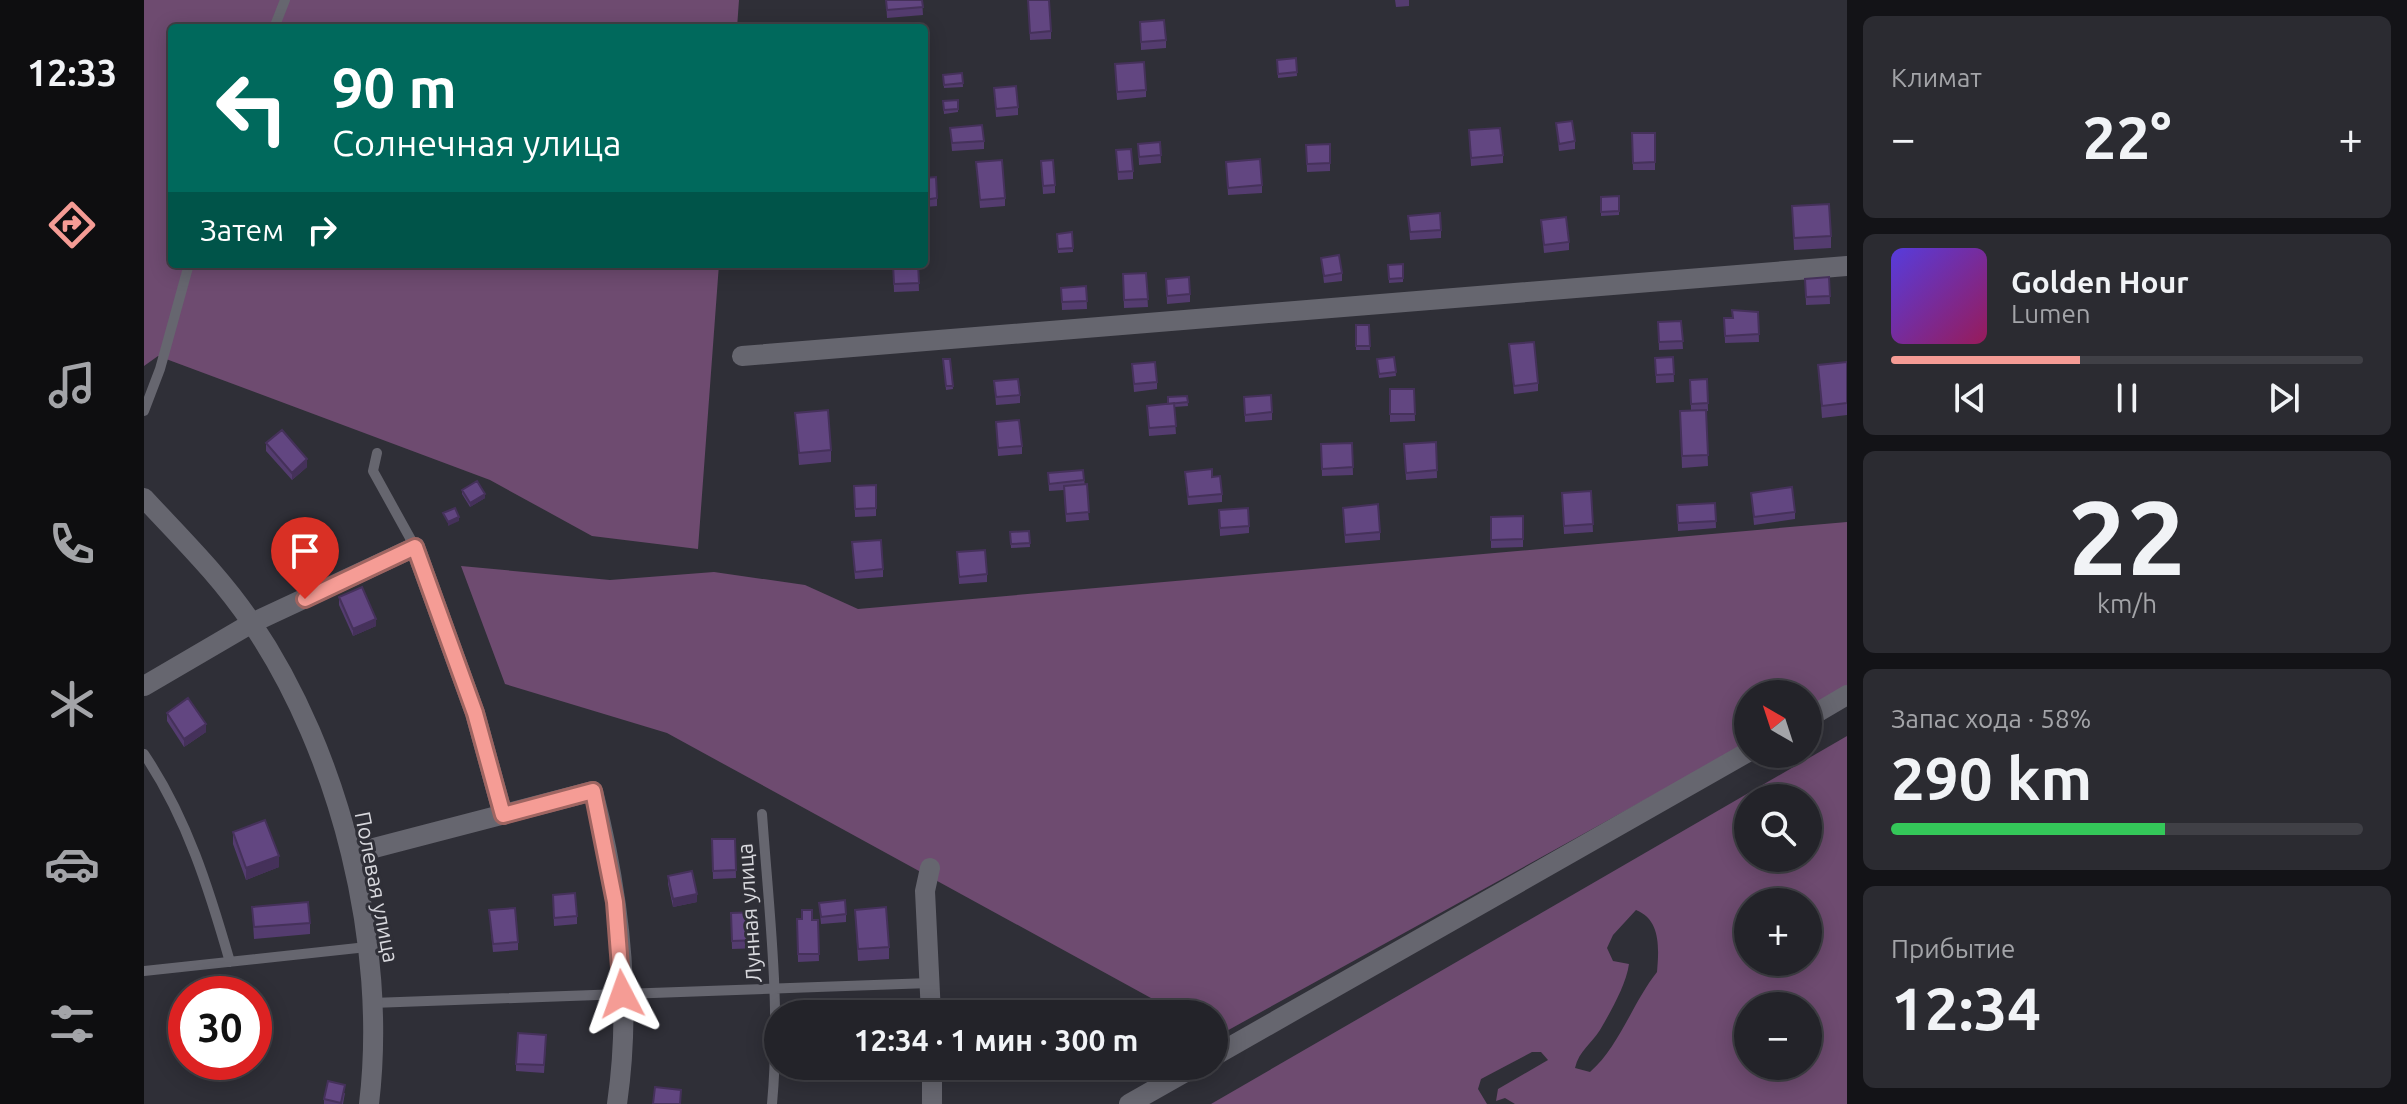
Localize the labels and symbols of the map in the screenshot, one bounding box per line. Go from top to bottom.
pin [271,517,339,599]
north arrow [1734,680,1822,768]
street label: Полевая улица [351,809,404,965]
street label: Лунная улица [731,842,766,984]
position arrow [580,952,664,1036]
speed limit sign: 30 [168,976,272,1080]

